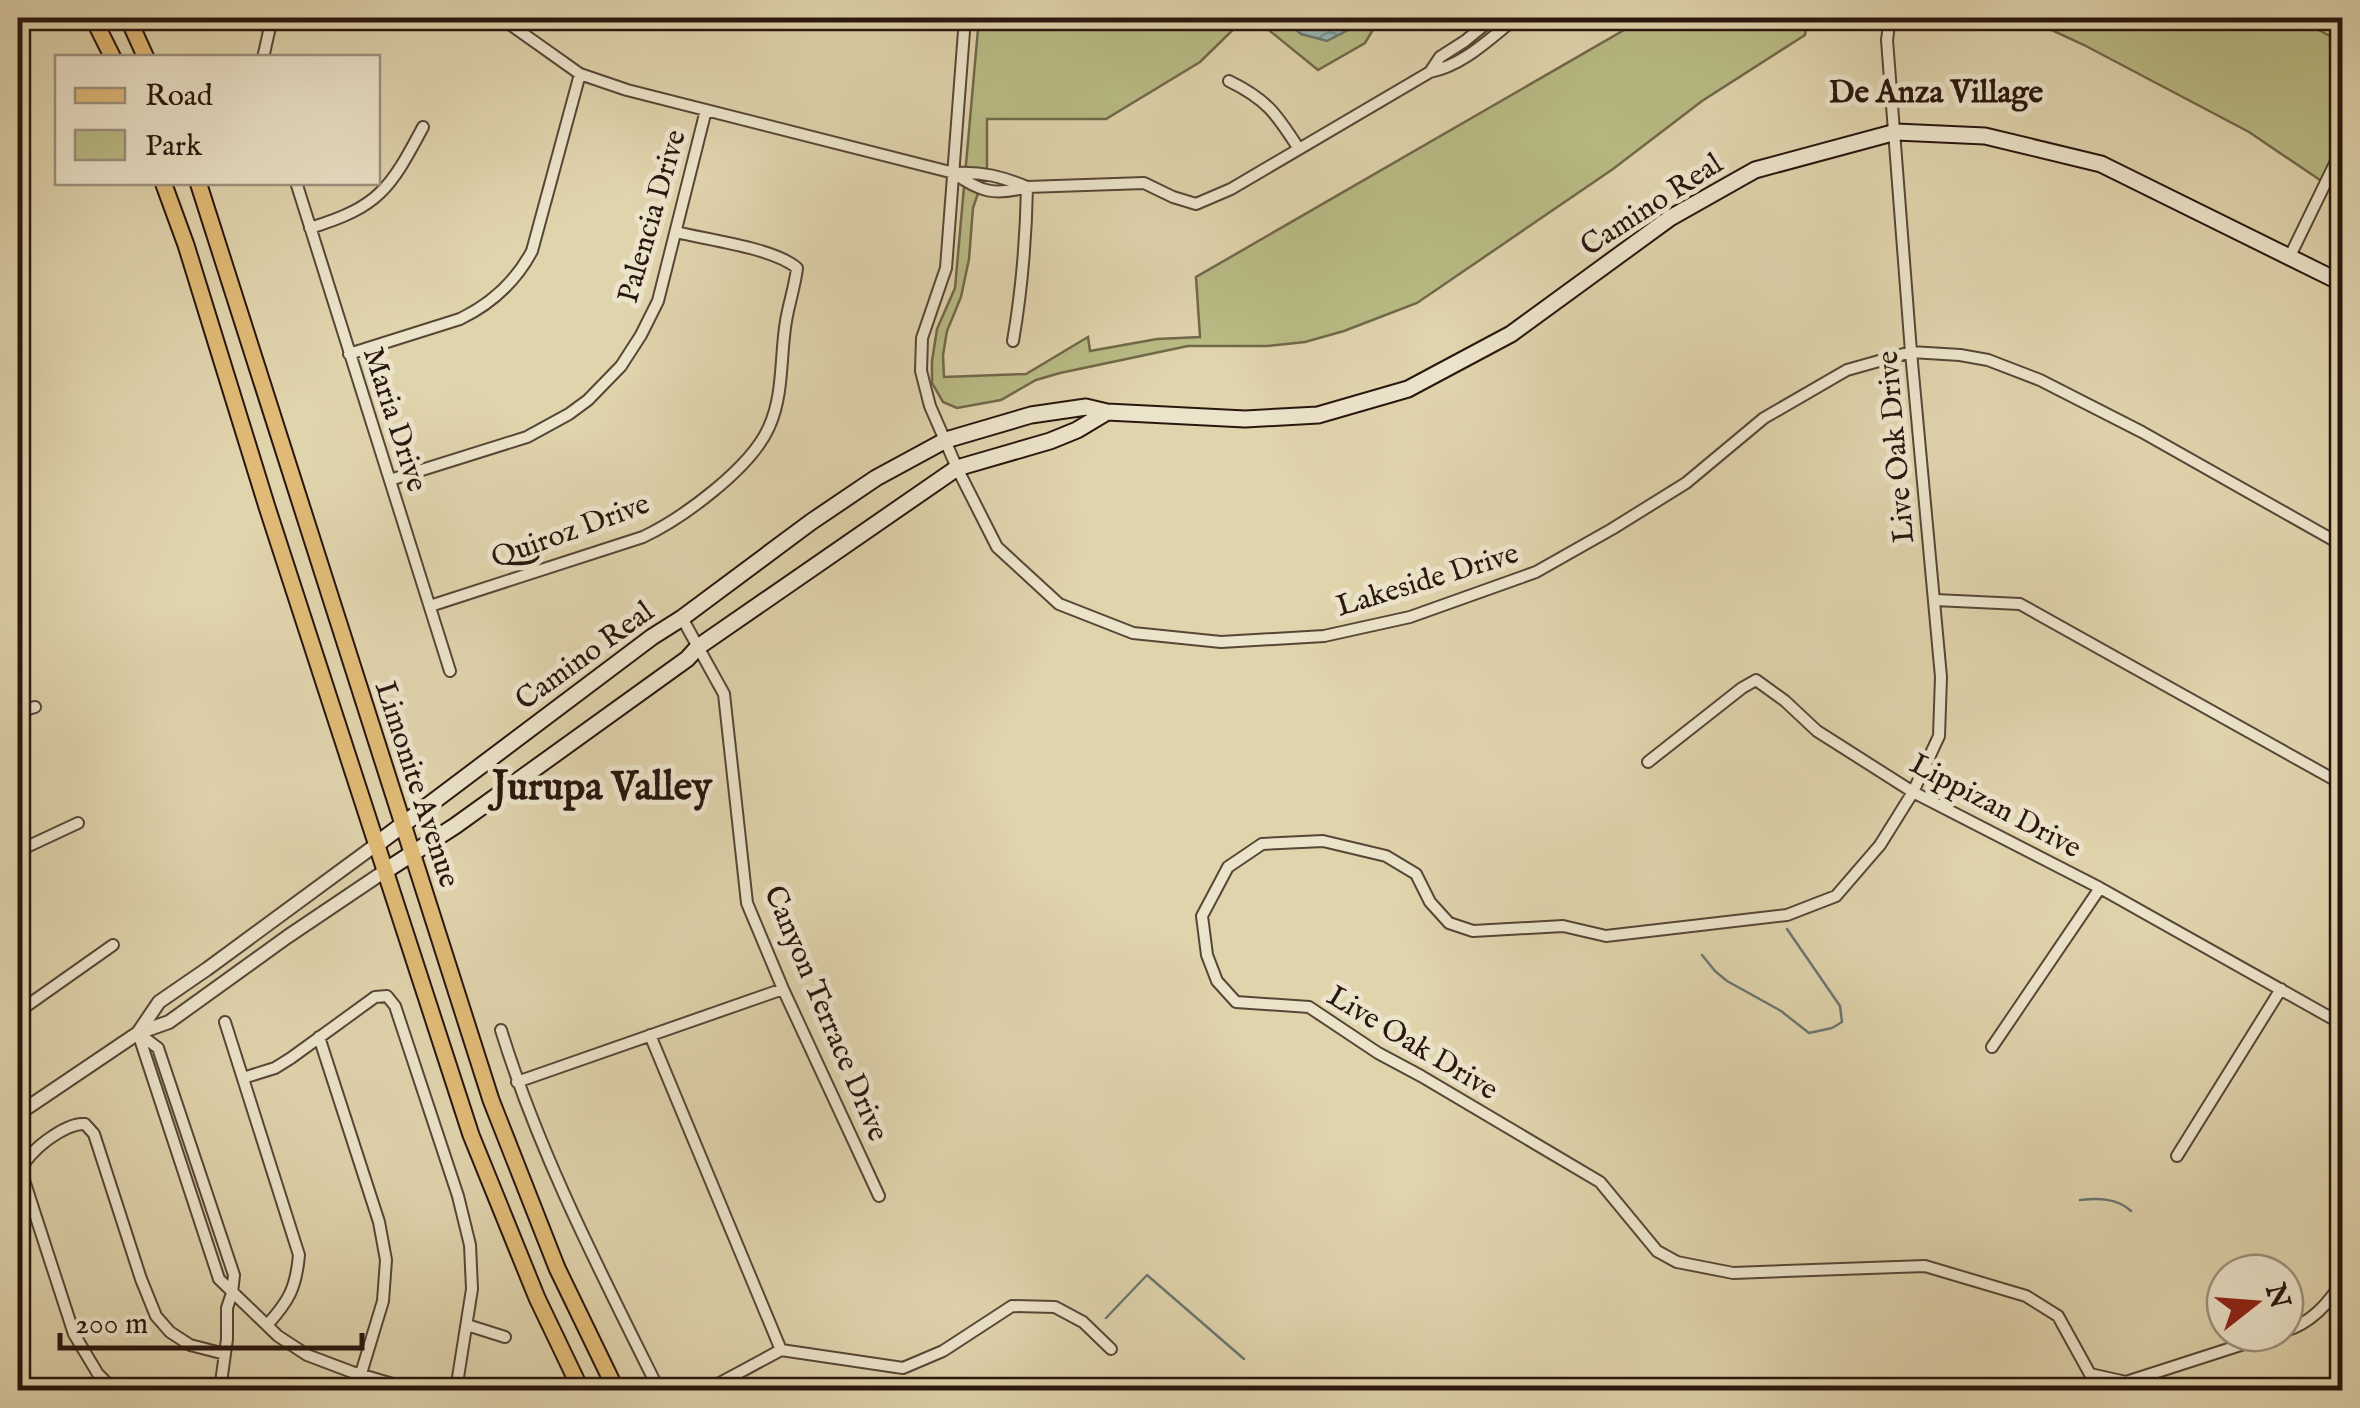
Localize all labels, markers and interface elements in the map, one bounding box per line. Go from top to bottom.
legend [55,55,380,185]
district label: De Anza Village [1829,73,2044,114]
text: Road [145,78,214,116]
street label: Palencia Drive [610,126,696,307]
text: Park [145,128,203,166]
street label: Camino Real [1574,145,1731,266]
street label: Maria Drive [353,343,435,497]
street label: Live Oak Drive [1870,349,1924,545]
street label: Quiroz Drive [486,486,655,578]
street label: Lakeside Drive [1332,535,1523,627]
street label: Camino Real [508,593,662,720]
street label: Limonite Avenue [365,677,467,893]
street label: Lippizan Drive [1903,746,2087,868]
district label: Jurupa Valley [487,763,713,814]
street label: Canyon Terrace Drive [754,880,896,1147]
street label: Live Oak Drive [1319,978,1504,1110]
north arrow [2205,1253,2305,1353]
text: N [2256,1279,2297,1313]
scale bar [60,1288,362,1350]
text: 200 m [75,1306,148,1344]

